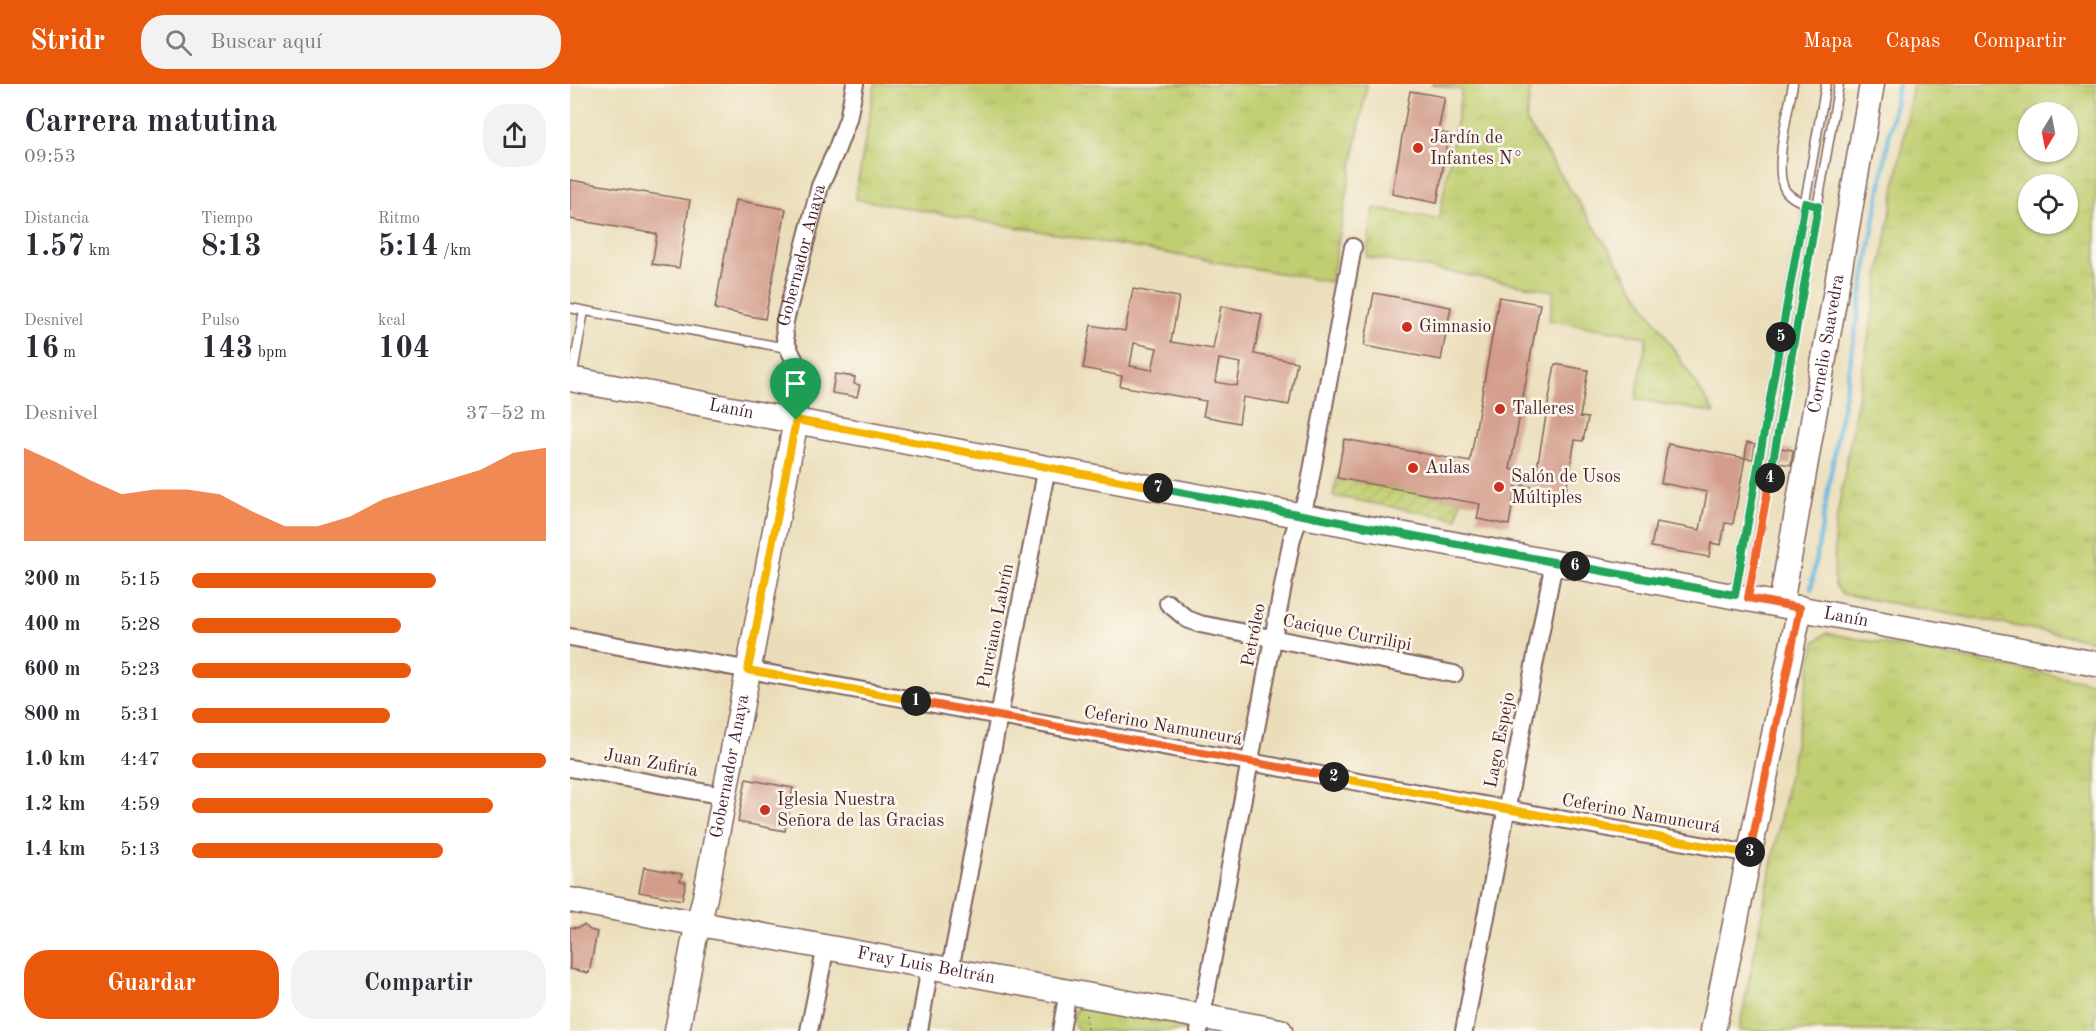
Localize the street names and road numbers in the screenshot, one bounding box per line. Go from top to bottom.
street label: Gobernador Anaya [775,182,829,328]
street label: Cornelio Saavedra [1805,273,1848,415]
street label: Lanín [707,396,755,422]
street label: Purciano Labrín [975,562,1017,690]
street label: Petróleo [1239,602,1269,668]
street label: Lanín [1822,604,1870,630]
street label: Cacique Currilipi [1281,612,1413,654]
street label: Lago Espejo [1482,691,1518,789]
street label: Gobernador Anaya [707,693,752,840]
street label: Ceferino Namuncurá [1082,703,1244,749]
street label: Juan Zufiría [603,746,699,780]
street label: Ceferino Namuncurá [1560,791,1722,837]
street label: Fray Luis Beltrán [855,944,997,987]

